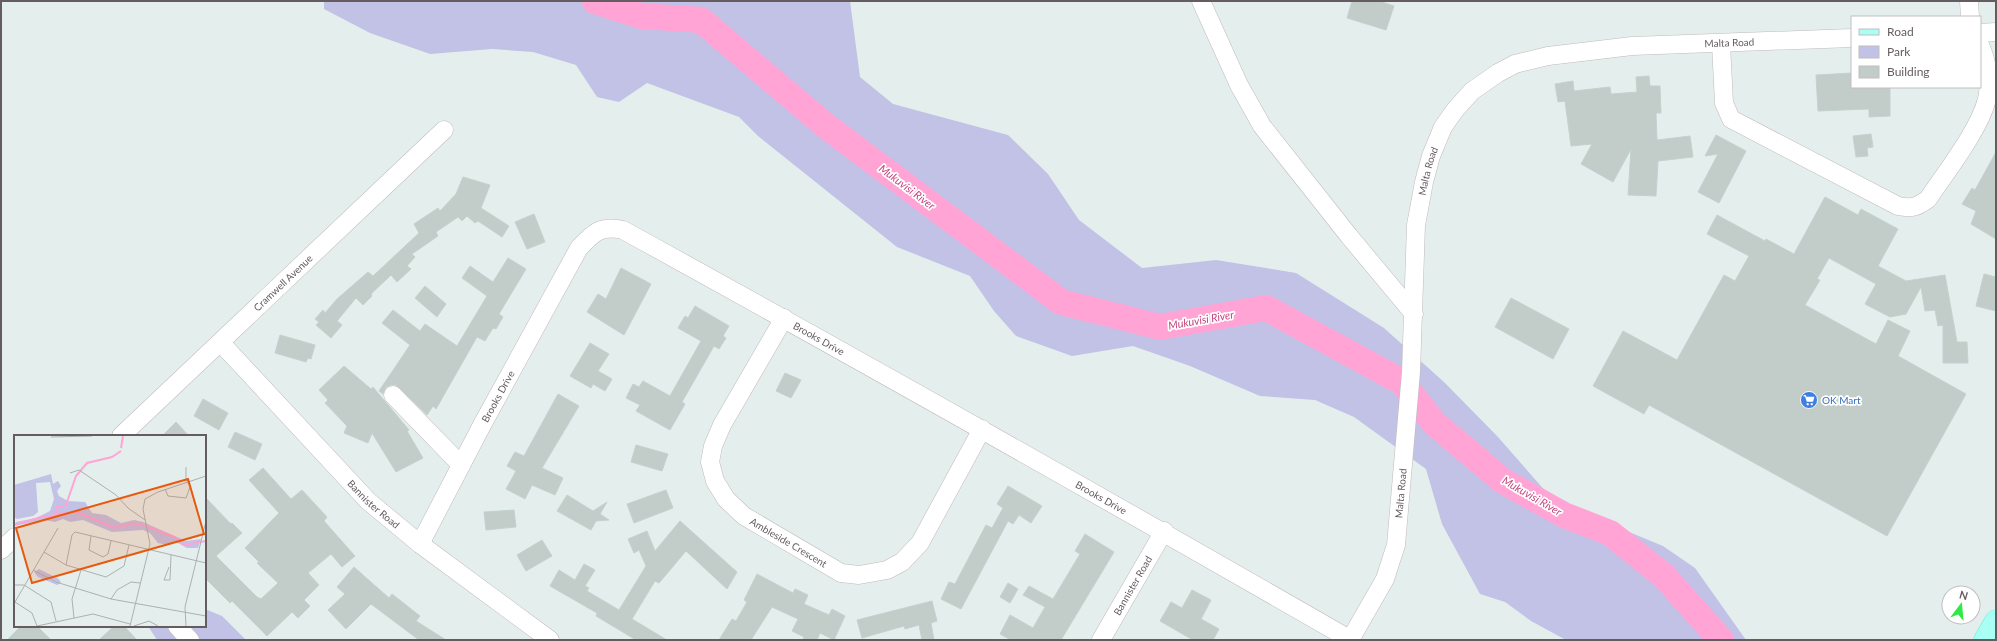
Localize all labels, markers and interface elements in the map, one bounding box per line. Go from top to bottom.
legend [1851,16,1981,88]
text: Road [1887,24,1914,39]
street label: Malta Road [1704,36,1755,49]
text: Park [1887,44,1911,59]
text: Building [1887,64,1930,79]
street label: Malta Road [1416,145,1440,196]
water label: Mukuvisi River [877,161,938,212]
street label: Cramwell Avenue [251,252,315,313]
water label: Mukuvisi River [1167,307,1235,332]
street label: Brooks Drive [791,319,847,358]
street label: Brooks Drive [479,368,517,424]
supermarket icon: OK Mart [1799,390,1819,410]
place label: OK Mart [1822,394,1861,406]
inset map [14,435,206,627]
street label: Malta Road [1392,468,1409,519]
water label: Mukuvisi River [1500,473,1565,518]
street label: Bannister Road [345,477,402,531]
street label: Brooks Drive [1074,478,1129,517]
street label: Ambleside Crescent [748,515,830,570]
street label: Bannister Road [1111,554,1154,617]
north arrow [1941,585,1981,625]
text: N [1958,587,1970,602]

